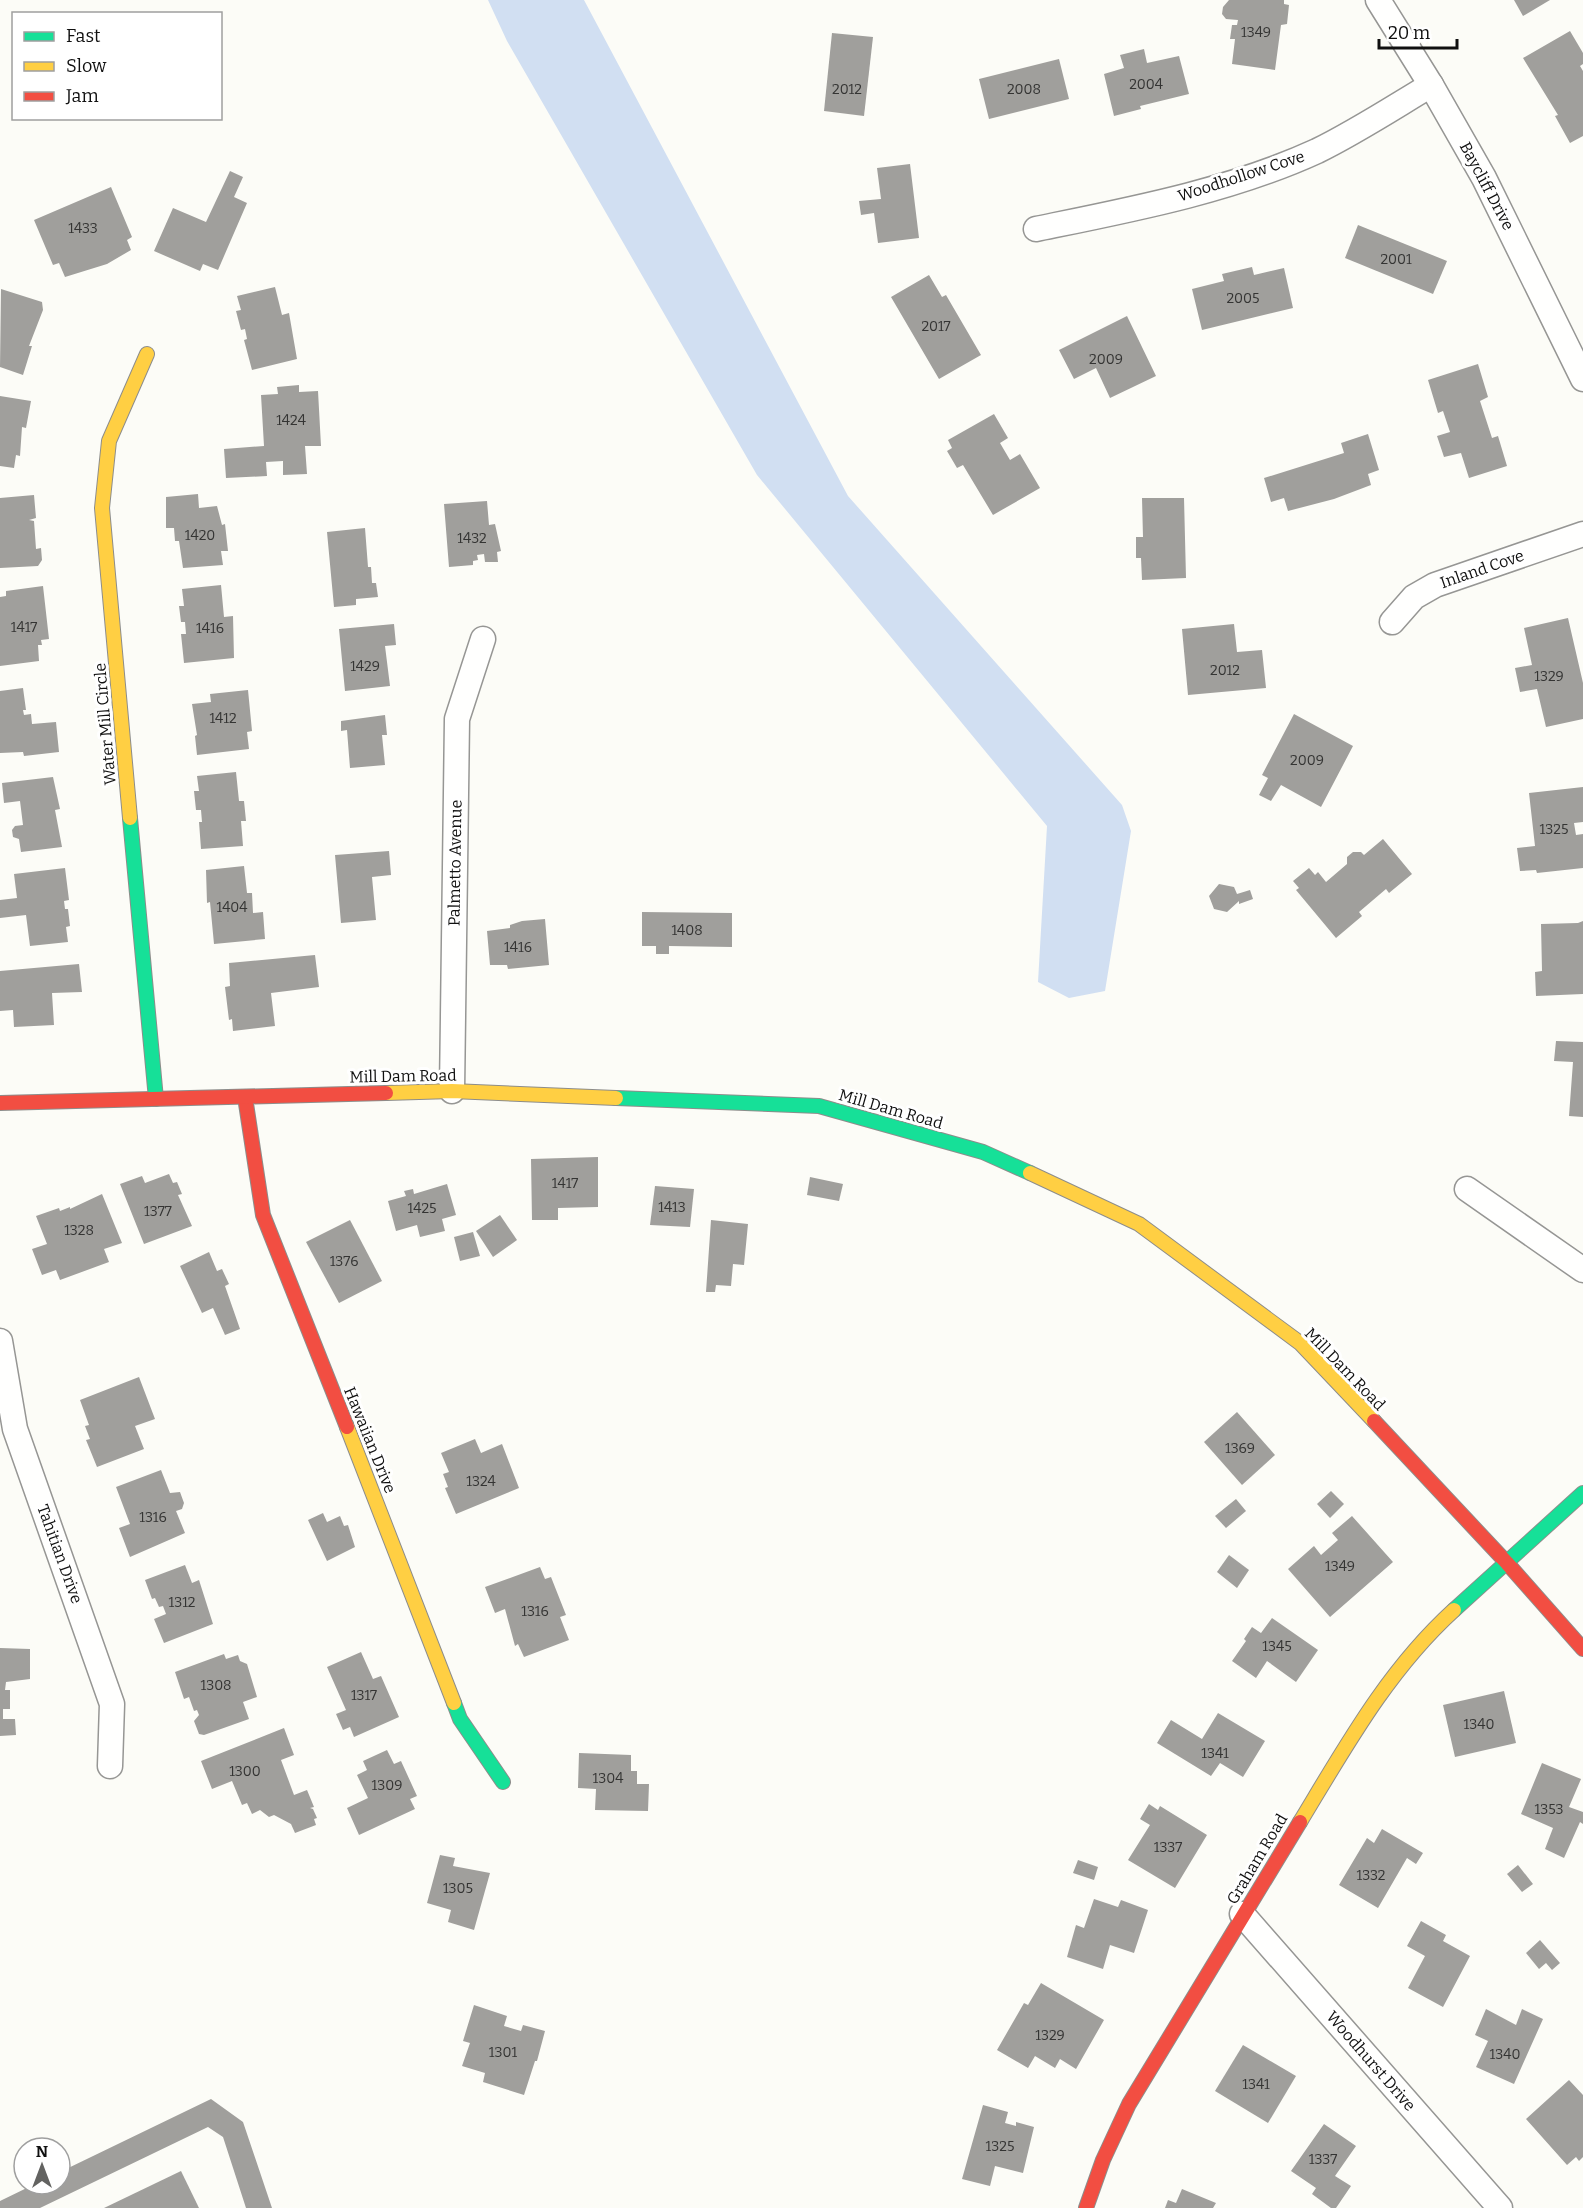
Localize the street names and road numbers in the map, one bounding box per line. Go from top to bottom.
street label: Baycliff Drive [1456,139,1518,233]
street label: Woodhollow Cove [1175,147,1307,205]
street label: Inland Cove [1438,546,1526,592]
street label: Water Mill Circle [90,662,120,786]
street label: Palmetto Avenue [444,800,466,926]
street label: Mill Dam Road [349,1066,457,1086]
street label: Mill Dam Road [837,1085,946,1133]
street label: Mill Dam Road [1301,1324,1389,1415]
street label: Hawaiian Drive [340,1384,400,1496]
street label: Tahitian Drive [33,1502,87,1606]
street label: Graham Road [1223,1810,1292,1908]
street label: Woodhurst Drive [1323,2007,1419,2115]

